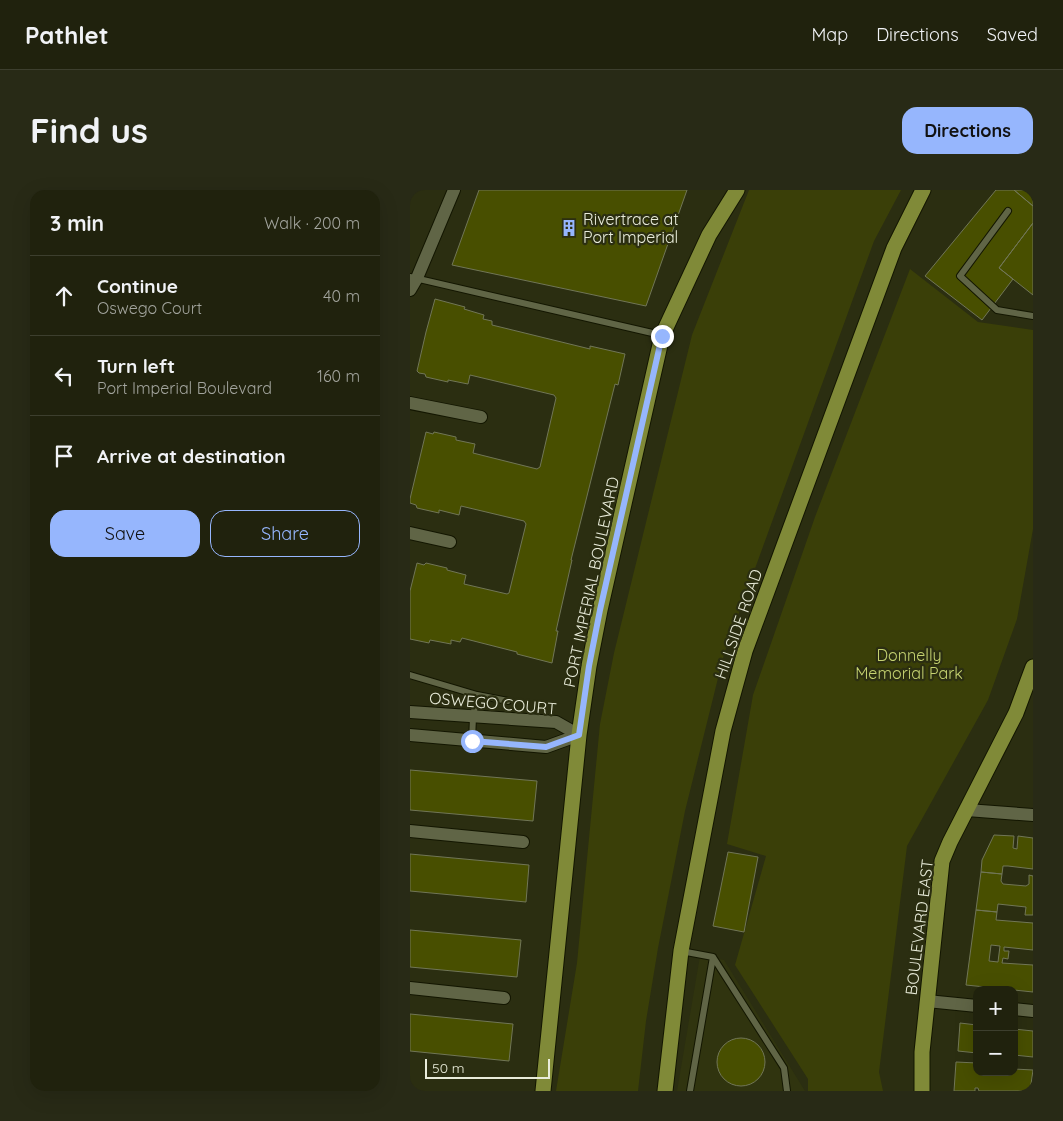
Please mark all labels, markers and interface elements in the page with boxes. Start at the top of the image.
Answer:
text: Pathlet [25,20,109,50]
text: Map [811,23,848,46]
text: Directions [876,23,959,46]
text: Saved [987,23,1038,46]
button: Directions [902,107,1033,154]
text: Find us [30,108,148,152]
place label: Rivertrace at Port Imperial [583,209,679,247]
text: 3 min [50,210,104,236]
text: Walk · 200 m [264,213,360,233]
building icon: Rivertrace at Port Imperial [559,218,579,238]
text: Continue [97,274,178,298]
icon: ahead [50,282,78,310]
text: 40 m [323,286,360,306]
text: Oswego Court [97,298,202,318]
route end [651,325,674,348]
text: Turn left [97,354,175,378]
icon: left [50,362,78,390]
text: 160 m [317,366,360,386]
text: Port Imperial Boulevard [97,378,272,398]
icon: arrive [50,442,78,470]
text: Arrive at destination [97,444,286,468]
street label: PORT IMPERIAL BOULEVARD [559,475,623,689]
button: Save [50,510,200,557]
button: Share [210,510,360,557]
street label: HILLSIDE ROAD [710,566,766,682]
park label: Donnelly Memorial Park [855,645,963,683]
street label: OSWEGO COURT [428,687,558,719]
route start [461,730,484,753]
street label: BOULEVARD EAST [901,858,937,996]
map controls [973,986,1018,1076]
button: + [973,986,1018,1031]
button: − [973,1031,1018,1076]
scale bar [425,1056,550,1079]
text: 50 m [432,1059,465,1077]

